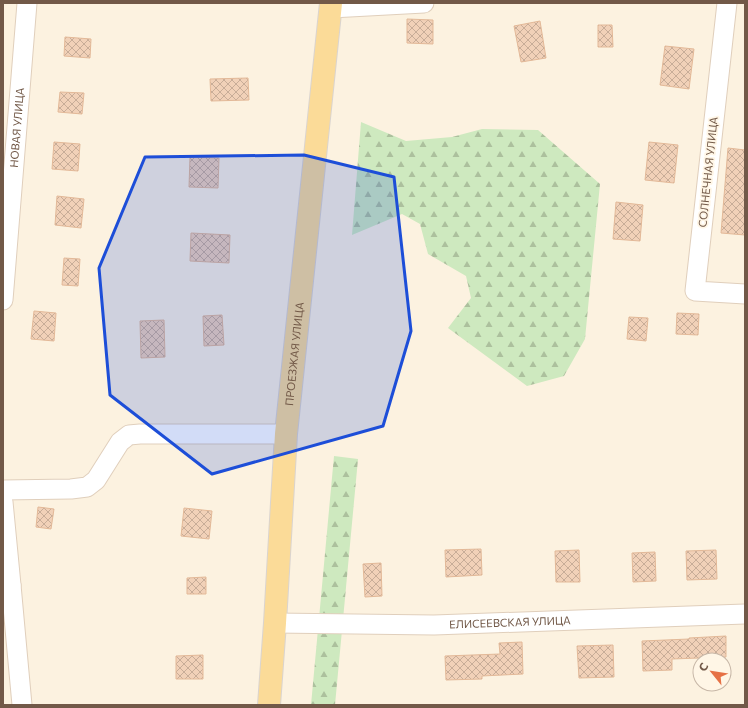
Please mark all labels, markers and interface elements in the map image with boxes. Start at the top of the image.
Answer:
street label: НОВАЯ УЛИЦА [7,87,26,168]
street label: СОЛНЕЧНАЯ УЛИЦА [695,116,720,228]
street label: ПРОЕЗЖАЯ УЛИЦА [282,301,306,406]
street label: ЕЛИСЕЕВСКАЯ УЛИЦА [449,613,571,630]
north arrow [692,652,732,692]
text: С [695,660,711,673]

